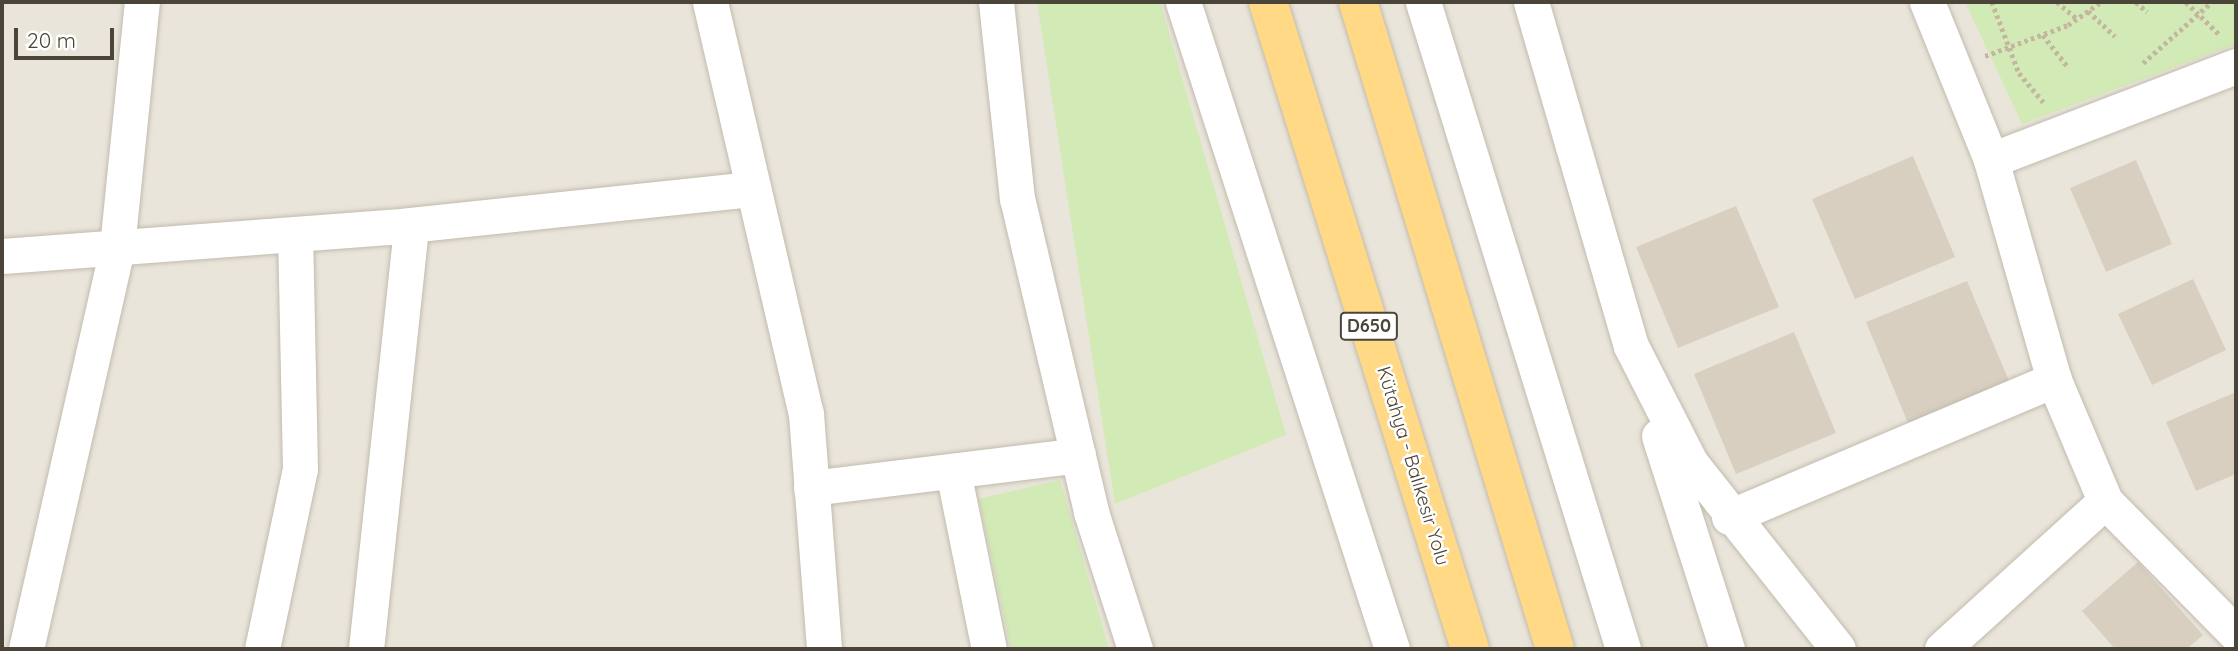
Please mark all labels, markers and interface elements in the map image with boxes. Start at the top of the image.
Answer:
scale bar [18,14,117,58]
text: 20 m [27,27,76,53]
road number: D650 [1339,312,1399,340]
street label: Kütahya - Balıkesir Yolu [1372,364,1454,568]

